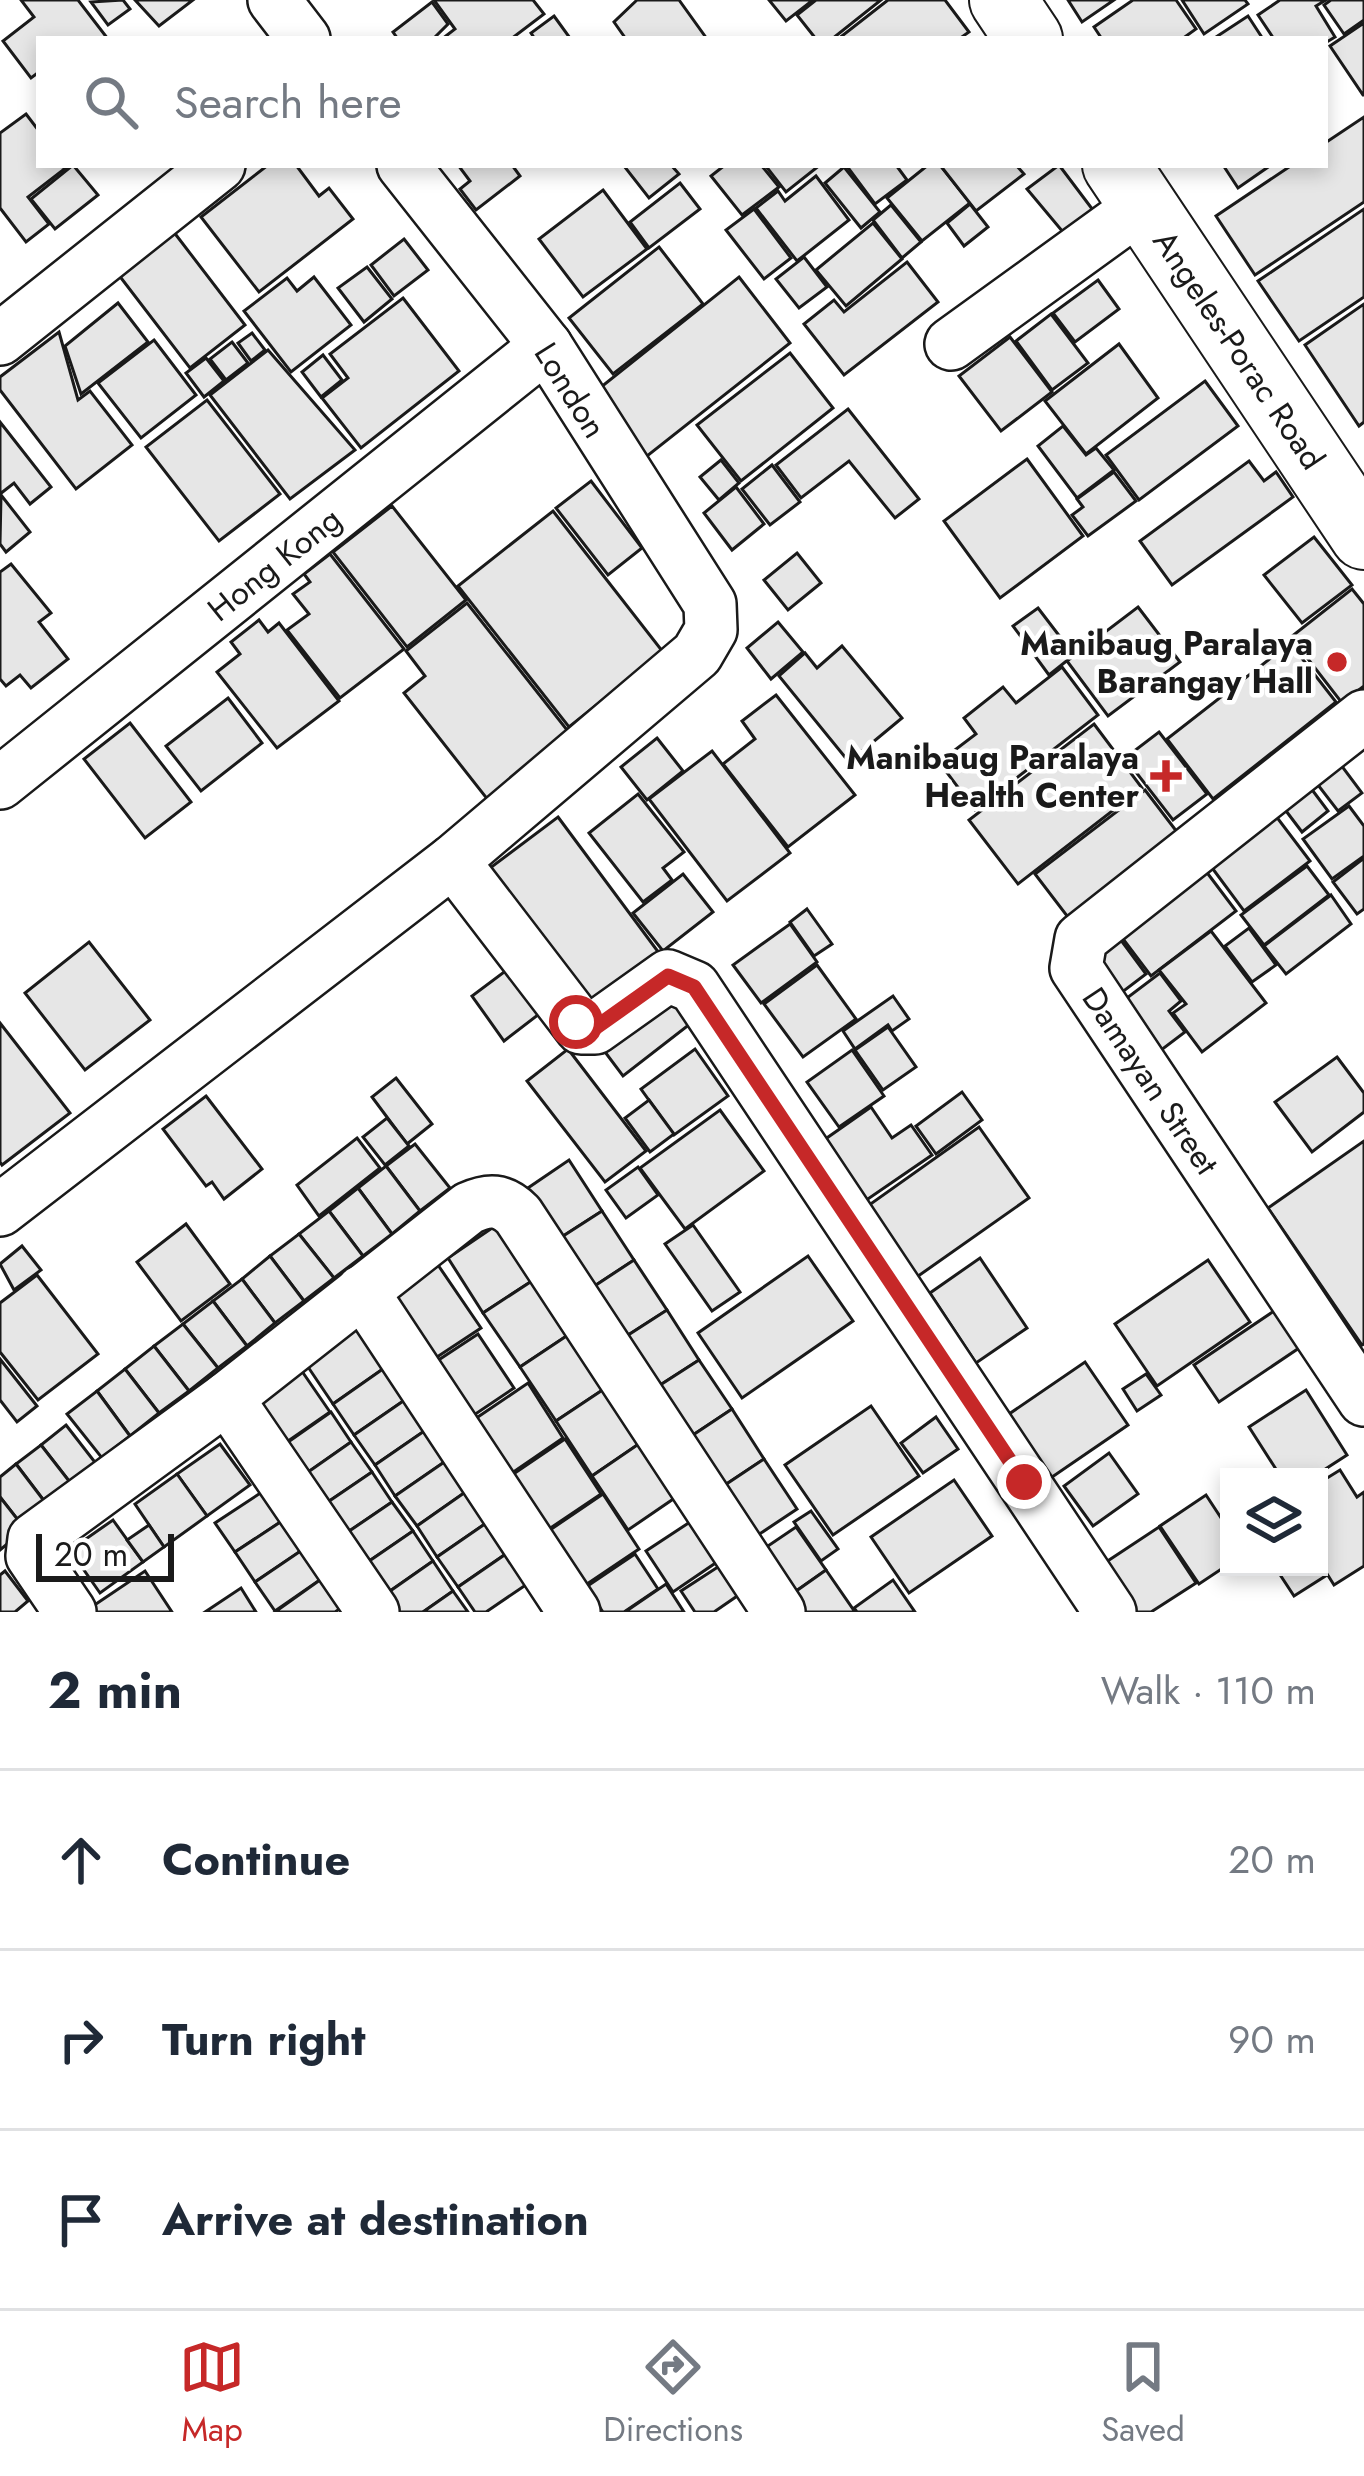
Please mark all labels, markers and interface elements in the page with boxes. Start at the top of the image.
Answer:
search box [36,36,1328,168]
icon: search [78,69,144,135]
text: Search here [174,70,402,135]
street label: Angeles-Porac Road [1142,221,1336,479]
street label: London [523,334,618,447]
street label: Hong Kong [197,496,351,632]
place label: Manibaug Paralaya Barangay Hall [1020,620,1313,705]
marker: Manibaug Paralaya Barangay Hall [1324,649,1350,675]
place label: Manibaug Paralaya Health Center [846,734,1139,819]
marker: Manibaug Paralaya Health Center [1150,760,1182,792]
street label: Damayan Street [1071,978,1230,1184]
route start [549,995,603,1049]
route end [997,1455,1051,1509]
map controls [1220,1468,1328,1576]
button: layers [1220,1468,1328,1576]
scale bar [36,1528,174,1581]
text: 20 m [54,1531,128,1578]
text: 2 min [48,1653,182,1727]
text: Walk · 110 m [1101,1662,1316,1719]
icon: ahead [48,1827,114,1893]
text: Continue [162,1827,350,1892]
text: 20 m [1228,1831,1316,1888]
icon: right [48,2007,114,2073]
text: Turn right [162,2007,366,2072]
text: 90 m [1228,2011,1316,2068]
icon: arrive [48,2187,114,2253]
text: Arrive at destination [162,2187,589,2252]
tab: Map [179,2334,245,2453]
tab: Directions [603,2334,743,2453]
tab: Saved [1101,2334,1185,2453]

